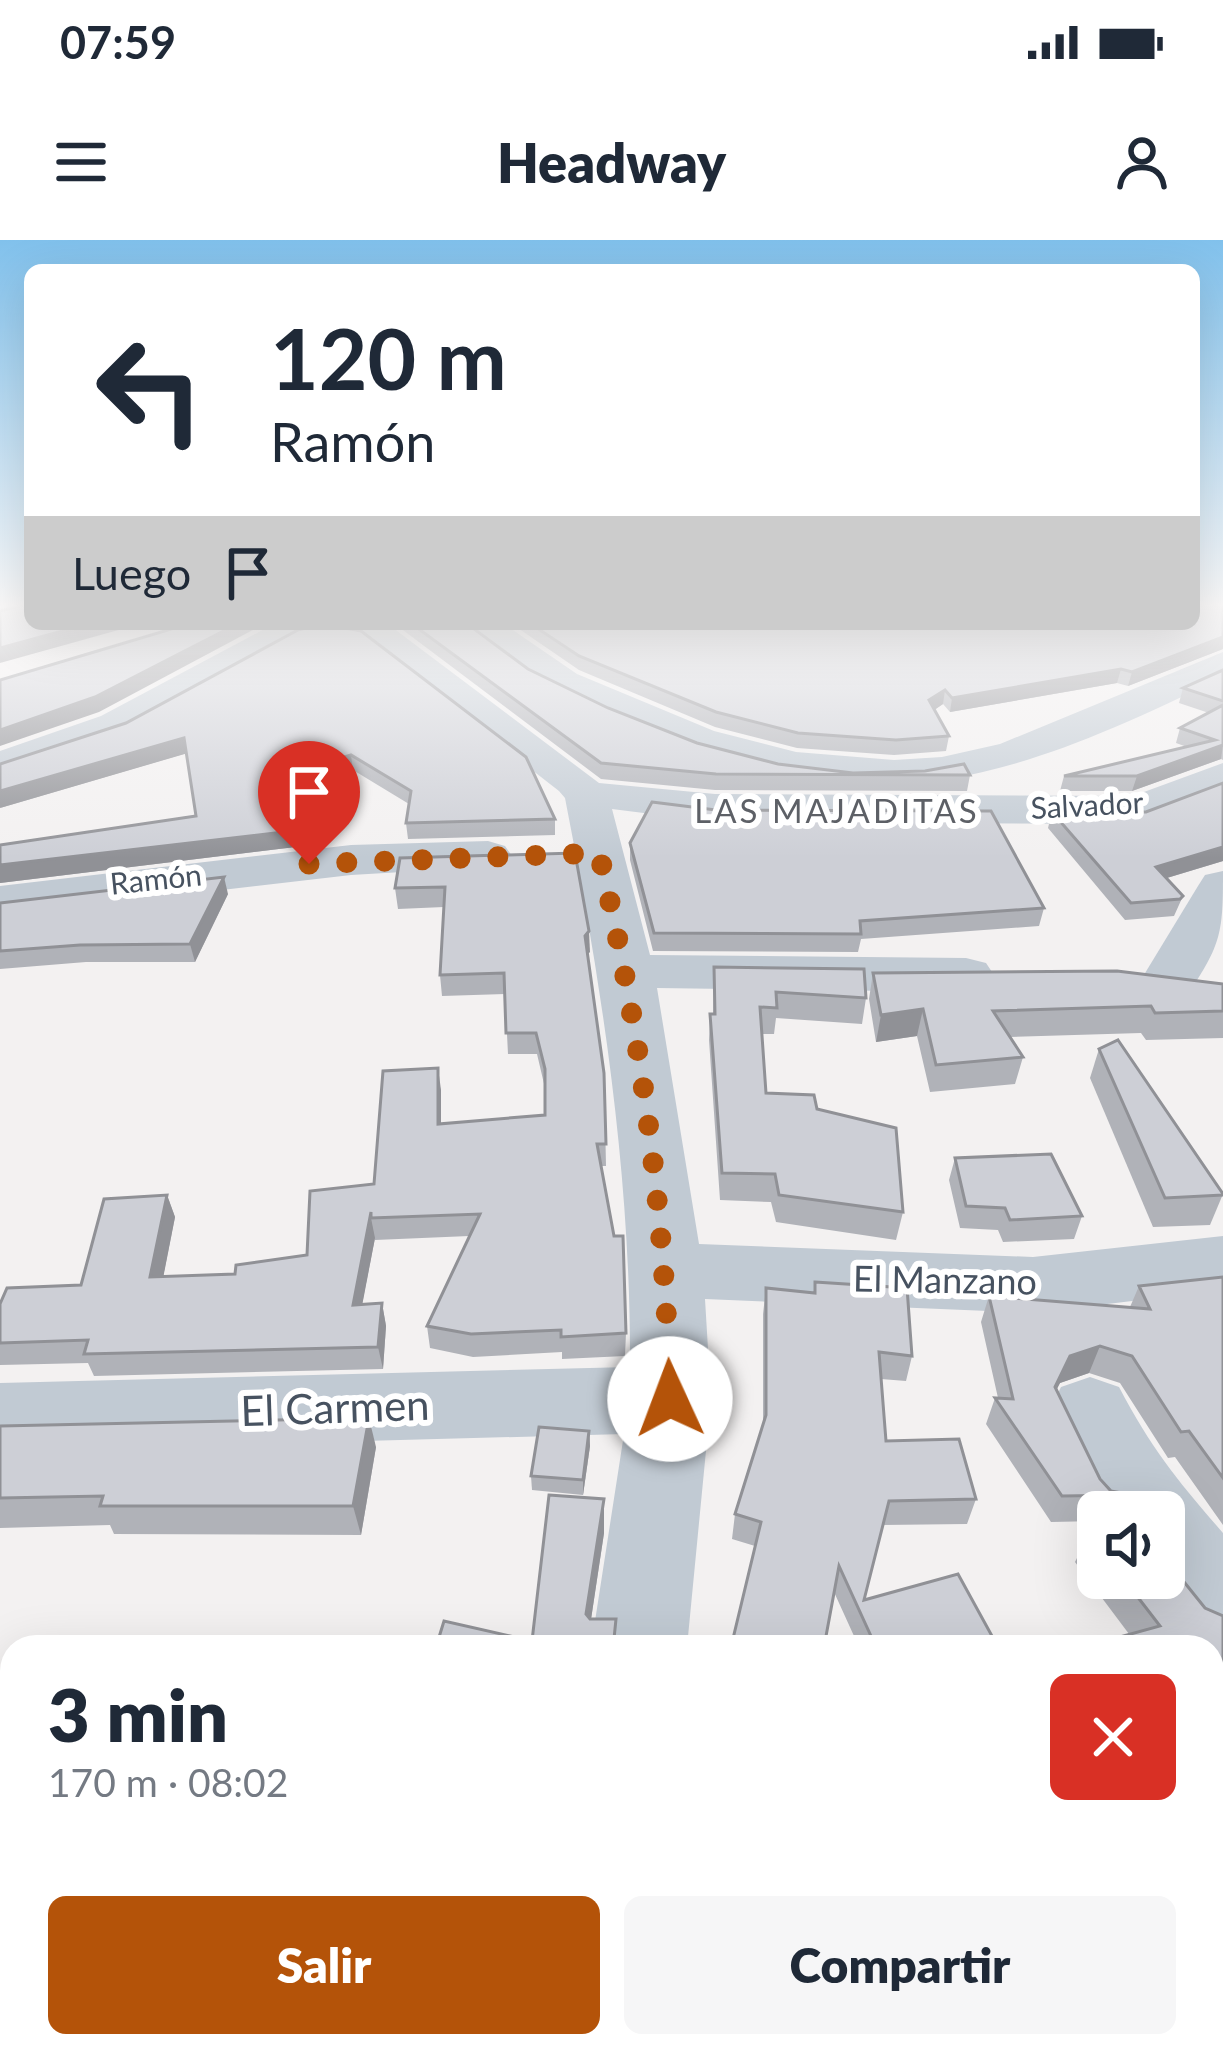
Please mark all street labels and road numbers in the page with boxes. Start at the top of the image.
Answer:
street label: Salvador [1030,783,1144,825]
street label: Ramón [108,855,203,901]
street label: El Manzano [853,1255,1037,1303]
street label: El Carmen [240,1379,430,1435]

